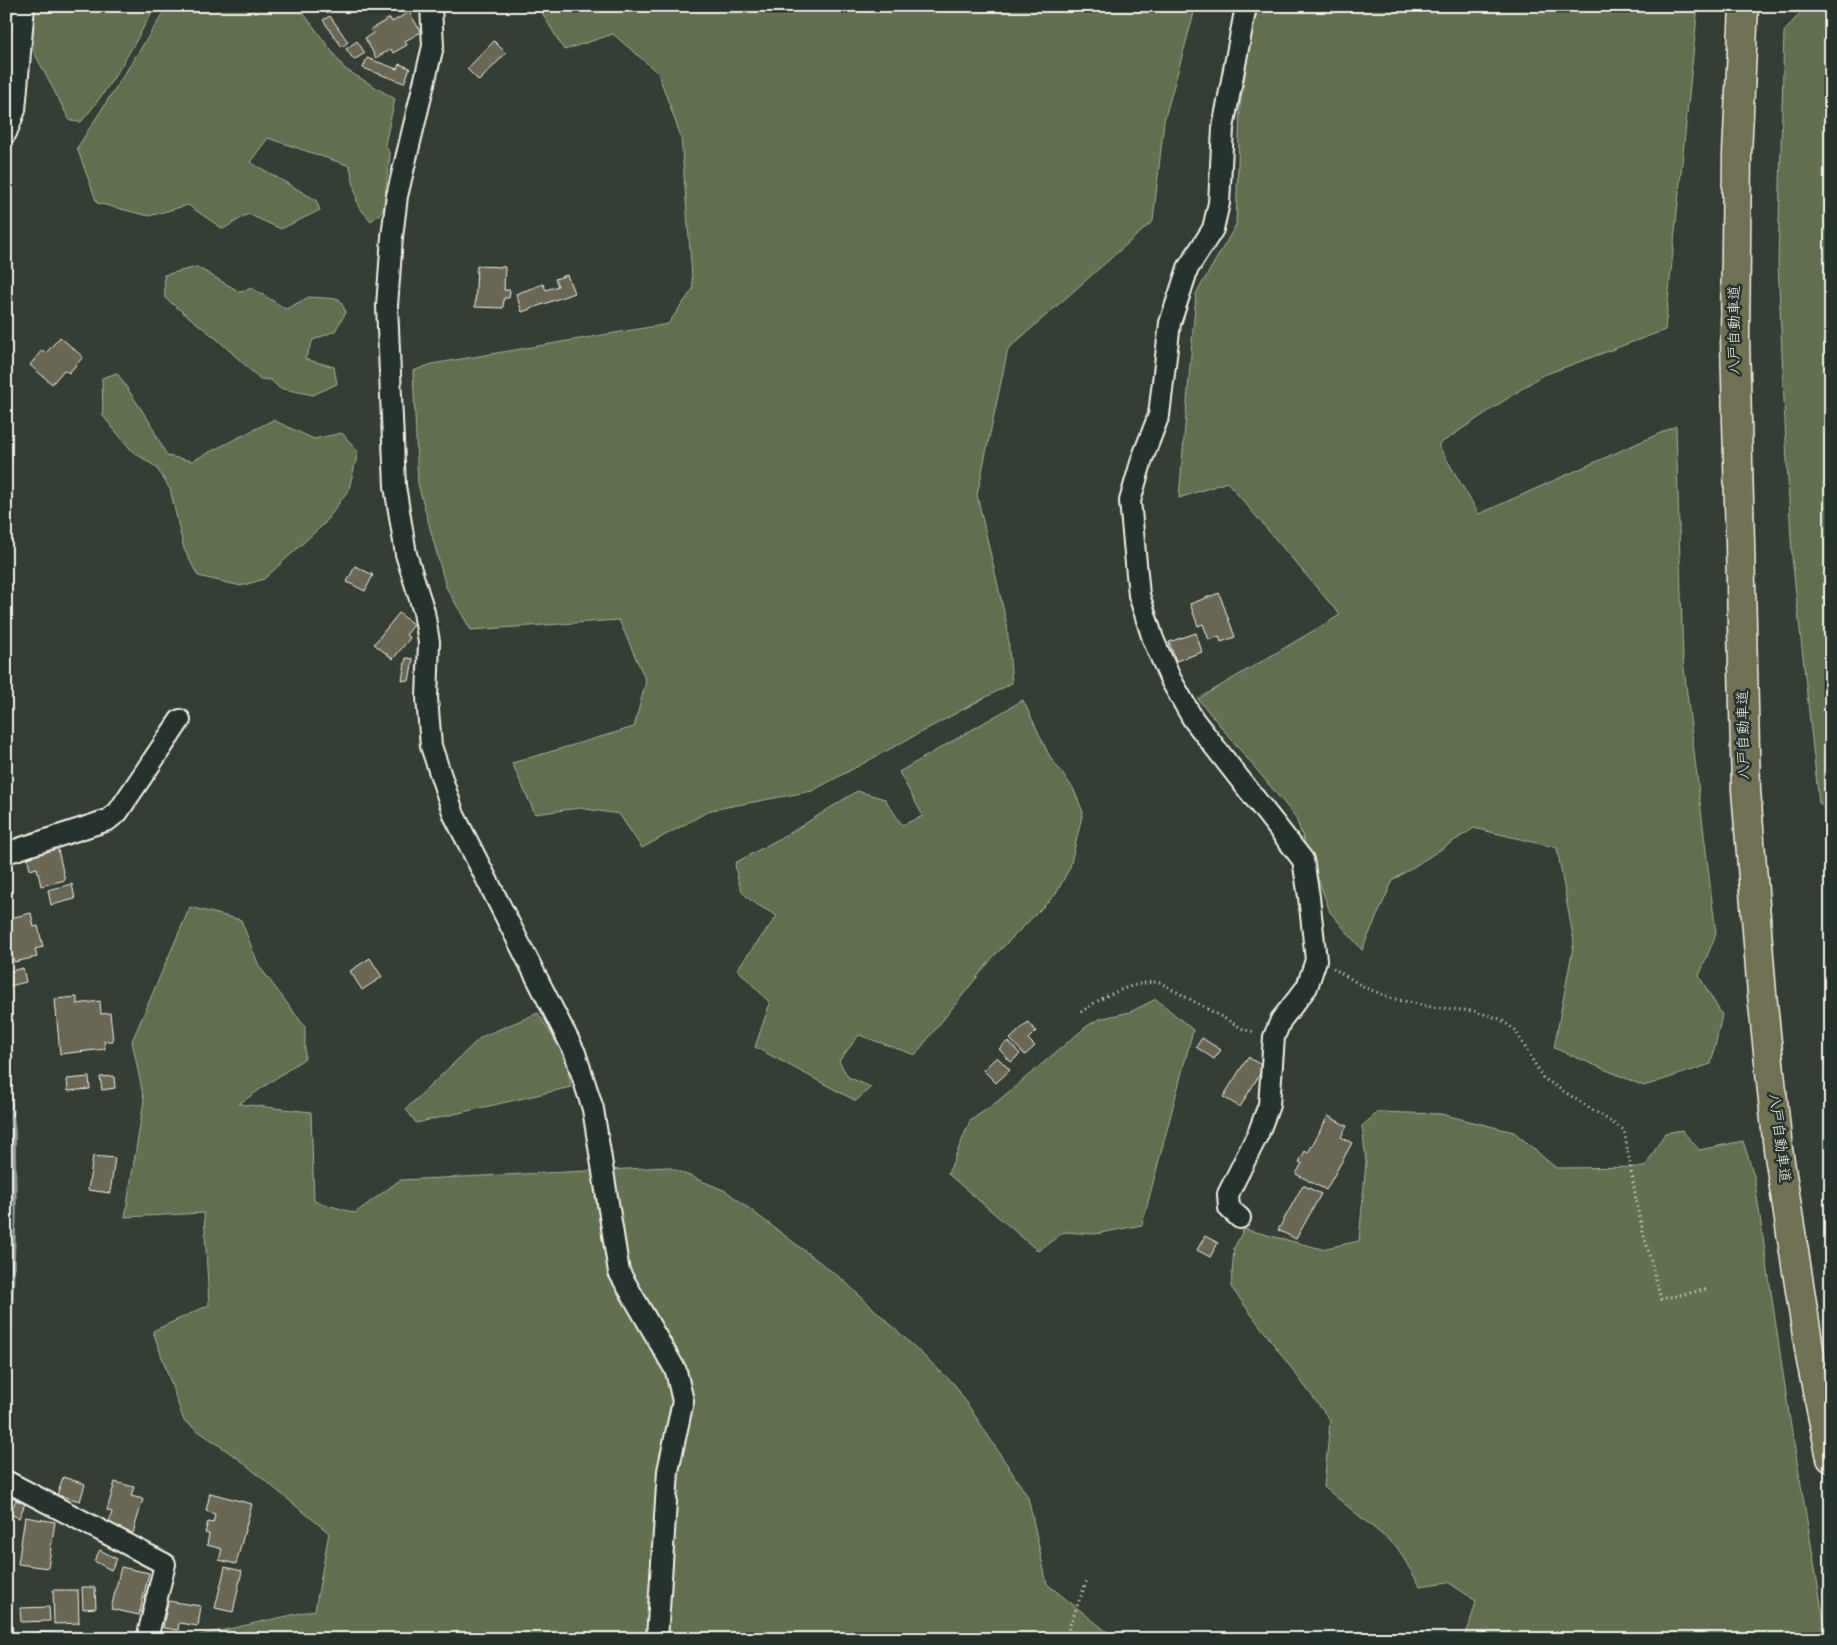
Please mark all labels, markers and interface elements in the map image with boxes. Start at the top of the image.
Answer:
street label: 八戸自動車道 [1726,285,1745,375]
street label: 八戸自動車道 [1734,690,1755,780]
street label: 八戸自動車道 [1764,1092,1793,1184]

